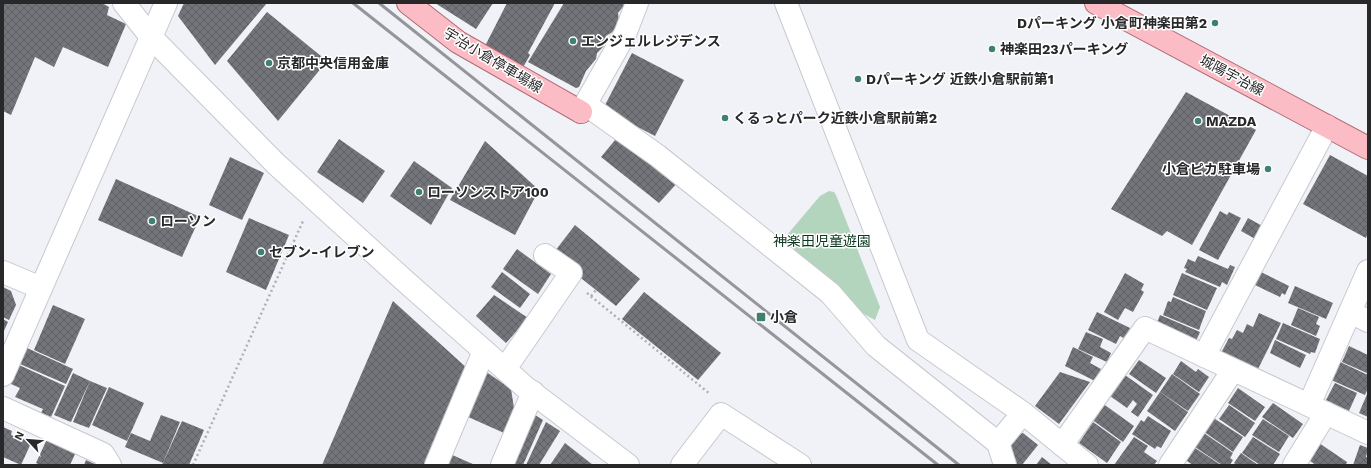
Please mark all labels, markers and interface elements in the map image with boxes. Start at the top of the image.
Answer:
place label: Dパーキング 小倉町神楽田第2 [1017,15,1207,31]
marker: Dパーキング 小倉町神楽田第2 [1210,18,1220,28]
street label: 宇治小倉停車場線 [441,24,545,96]
place label: エンジェルレジデンス [581,33,721,49]
marker: エンジェルレジデンス [568,36,578,46]
place label: 神楽田23パーキング [1000,41,1128,57]
marker: 神楽田23パーキング [987,44,997,54]
street label: 城陽宇治線 [1197,52,1267,98]
place label: 京都中央信用金庫 [277,55,389,71]
marker: 京都中央信用金庫 [264,58,274,68]
place label: Dパーキング 近鉄小倉駅前第1 [866,71,1054,87]
marker: Dパーキング 近鉄小倉駅前第1 [853,74,863,84]
place label: くるっとパーク近鉄小倉駅前第2 [733,110,937,126]
marker: くるっとパーク近鉄小倉駅前第2 [720,113,730,123]
place label: MAZDA [1206,113,1257,129]
marker: MAZDA [1193,116,1203,126]
place label: 小倉ピカ駐車場 [1162,161,1260,177]
marker: 小倉ピカ駐車場 [1263,164,1273,174]
place label: ローソンストア100 [427,184,549,200]
marker: ローソンストア100 [414,187,424,197]
place label: ローソン [160,213,216,229]
marker: ローソン [147,216,157,226]
park label: 神楽田児童遊園 [773,233,871,249]
place label: セブン-イレブン [269,244,374,260]
marker: セブン-イレブン [256,247,266,257]
place label: 小倉 [770,309,798,325]
marker: 小倉 [755,311,767,323]
north arrow [8,420,48,460]
text: N [12,429,27,442]

